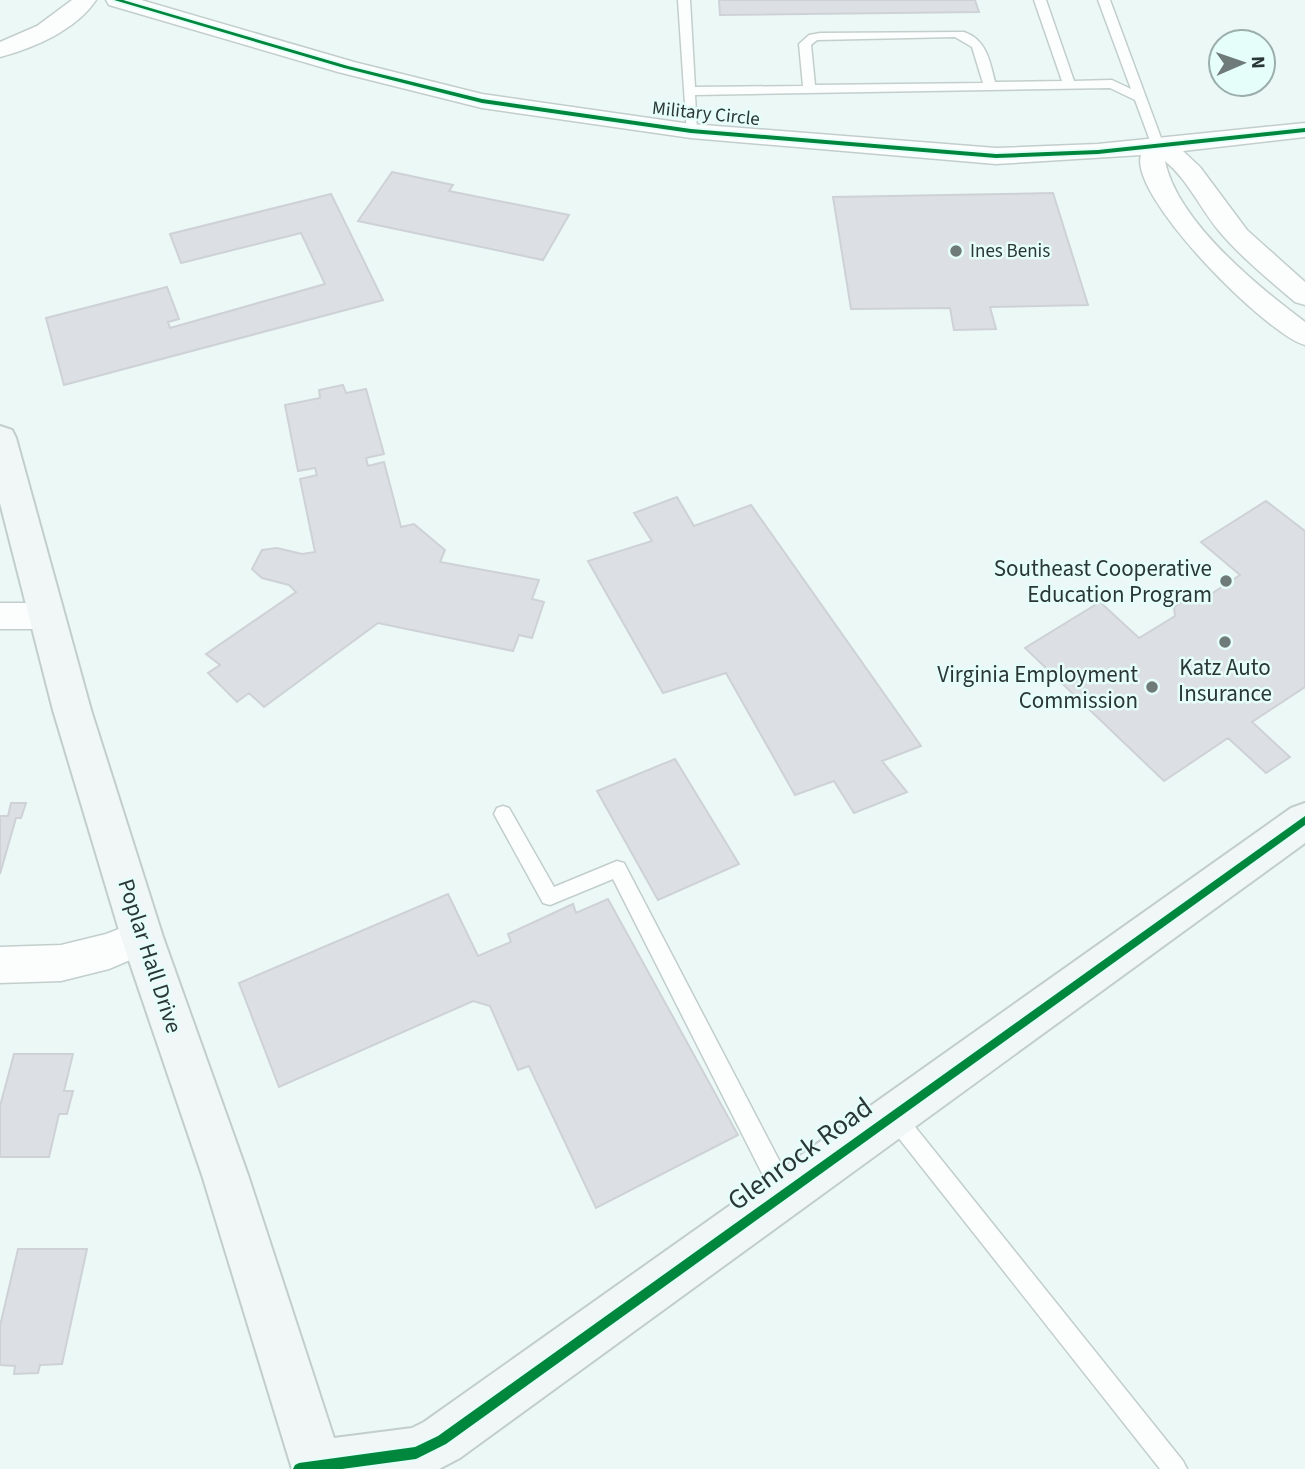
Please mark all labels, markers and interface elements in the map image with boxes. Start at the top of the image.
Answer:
north arrow [1207,28,1277,98]
text: N [1244,56,1271,69]
street label: Military Circle [651,95,761,133]
place label: Ines Benis [970,238,1050,265]
marker: Ines Benis [948,243,964,259]
place label: Southeast Cooperative Education Program [994,552,1212,611]
marker: Southeast Cooperative Education Program [1218,573,1234,589]
marker: Katz Auto Insurance [1217,634,1233,650]
place label: Katz Auto Insurance [1178,651,1272,710]
place label: Virginia Employment Commission [937,658,1138,717]
marker: Virginia Employment Commission [1144,679,1160,695]
street label: Poplar Hall Drive [110,875,190,1037]
street label: Glenrock Road [719,1088,881,1220]

